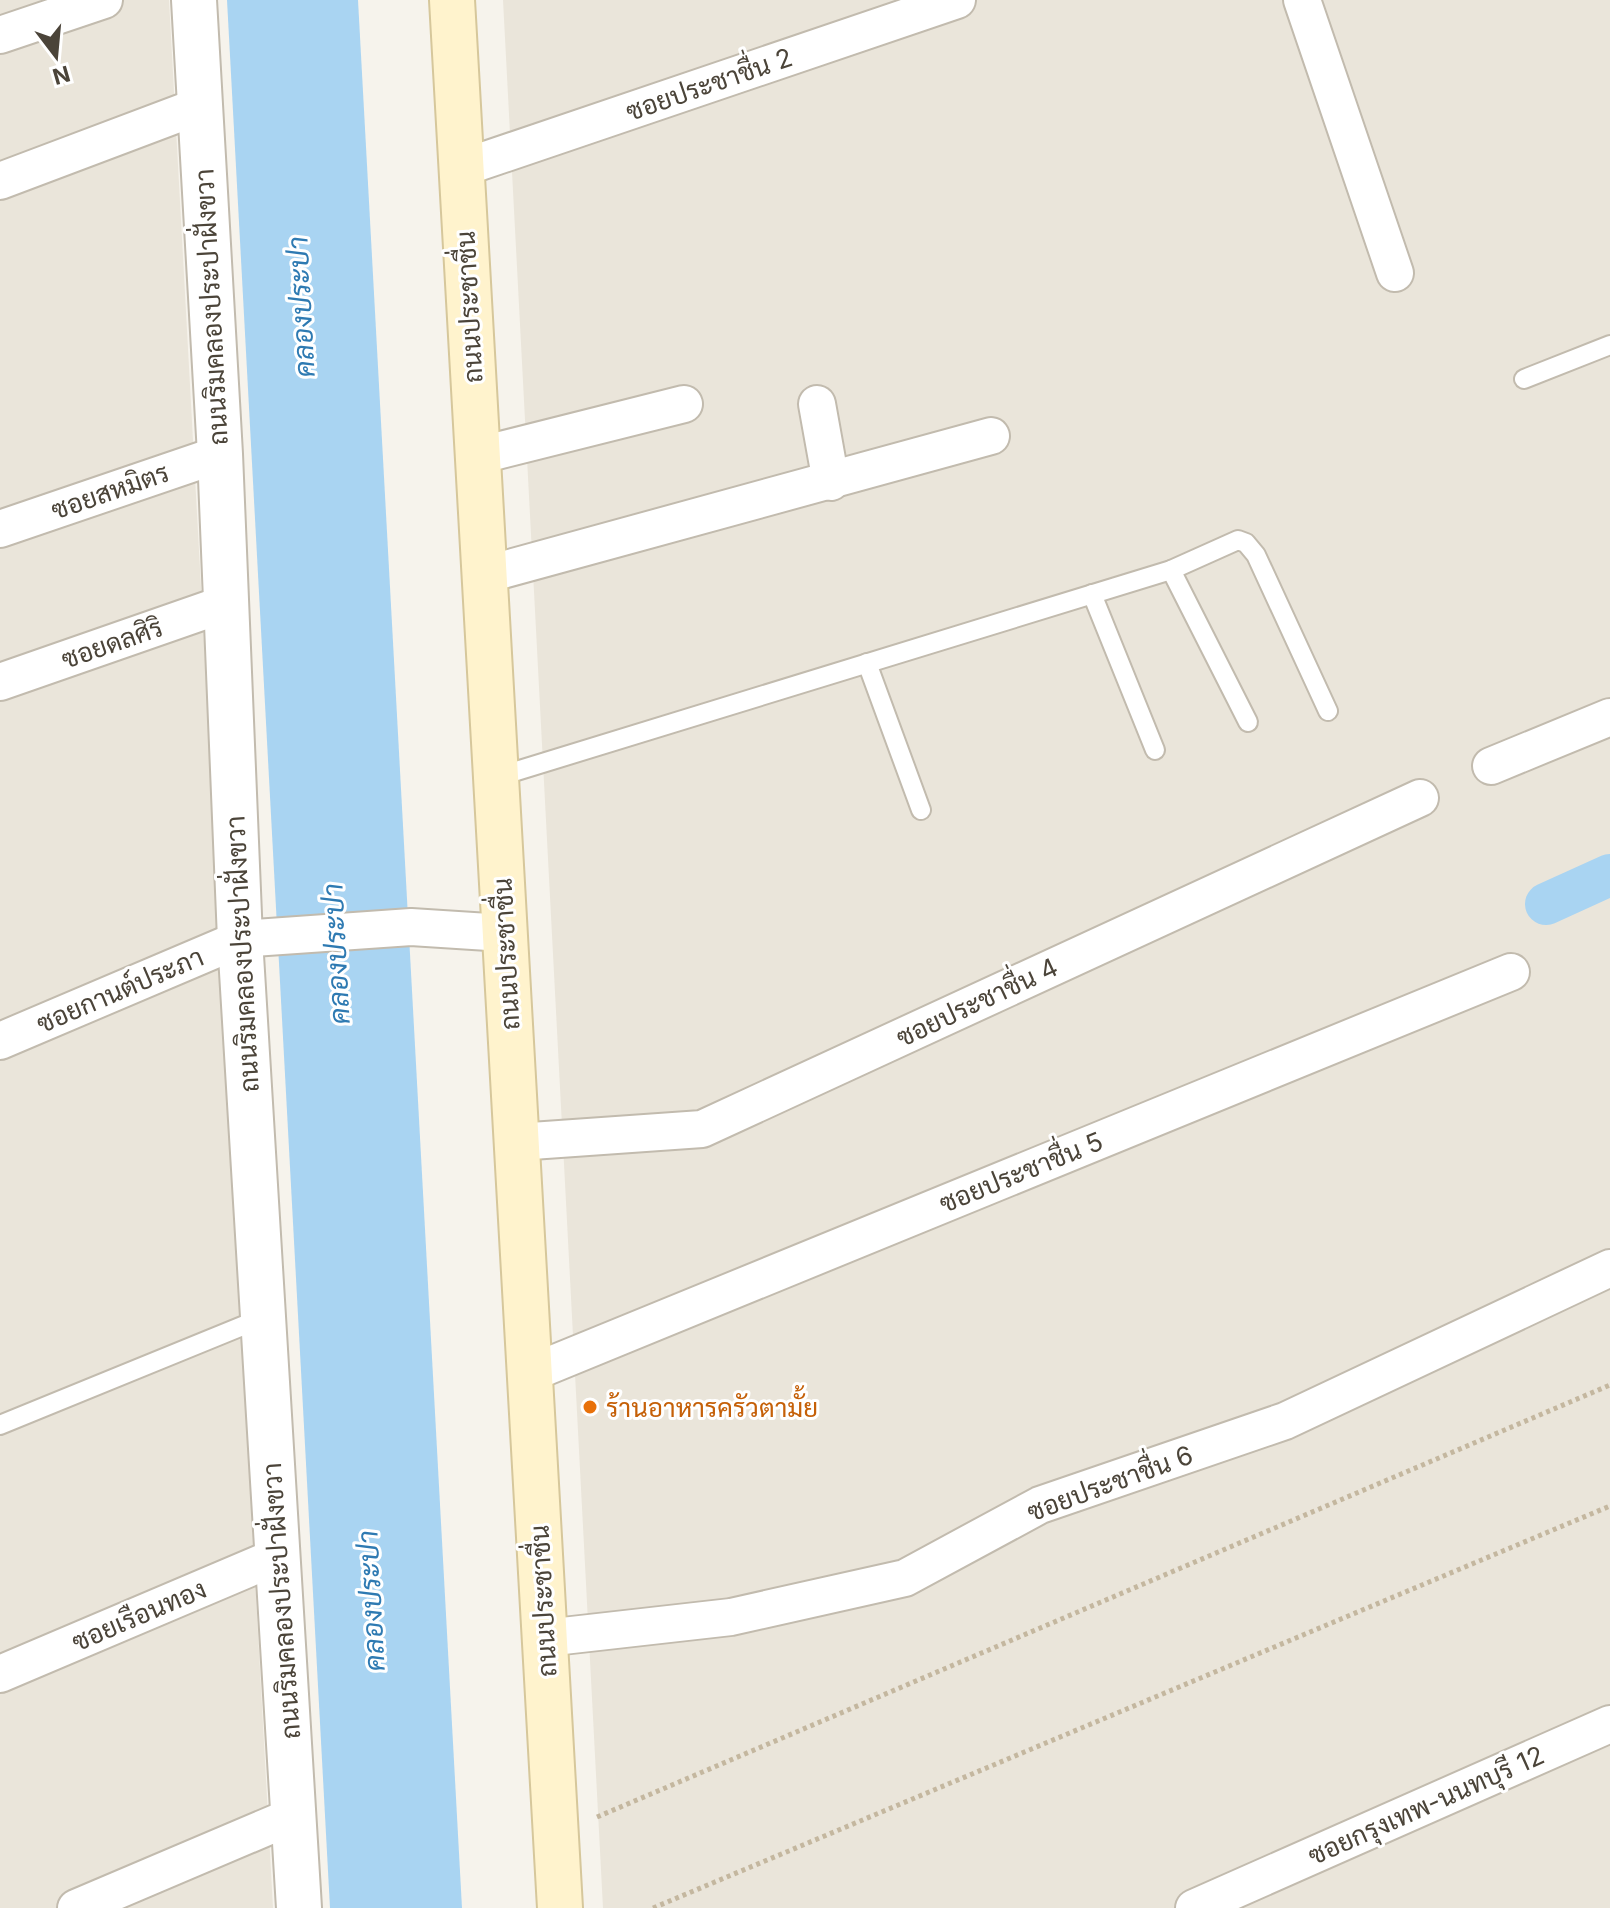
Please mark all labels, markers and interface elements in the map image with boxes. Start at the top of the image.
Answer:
north arrow [16,16,96,96]
street label: ซอยประชาชื่น 2 [620,35,796,127]
text: N [50,60,73,90]
street label: ถนนริมคลองประปาฝั่งขวา [183,168,234,446]
street label: ถนนประชาชื่น [444,230,488,384]
water label: คลองประปา [280,236,322,378]
street label: ซอยสหมิตร [47,456,173,526]
street label: ซอยดลศิริ [57,611,167,675]
street label: ถนนริมคลองประปาฝั่งขวา [214,815,265,1093]
street label: ถนนประชาชื่น [481,877,525,1031]
water label: คลองประปา [315,883,357,1025]
street label: ซอยกานต์ประภา [32,940,208,1039]
street label: ซอยประชาชื่น 4 [889,946,1063,1053]
street label: ซอยประชาชื่น 5 [933,1120,1107,1219]
place label: ร้านอาหารครัวตามั้ย [606,1385,818,1423]
marker: ร้านอาหารครัวตามั้ย [581,1398,599,1416]
street label: ซอยประชาชื่น 6 [1021,1433,1197,1527]
street label: ถนนริมคลองประปาฝั่งขวา [251,1462,306,1741]
street label: ถนนประชาชื่น [518,1524,562,1678]
water label: คลองประปา [350,1530,392,1672]
street label: ซอยเรือนทอง [67,1573,211,1657]
street label: ซอยกรุงเทพ-นนทบุรี 12 [1303,1739,1550,1874]

